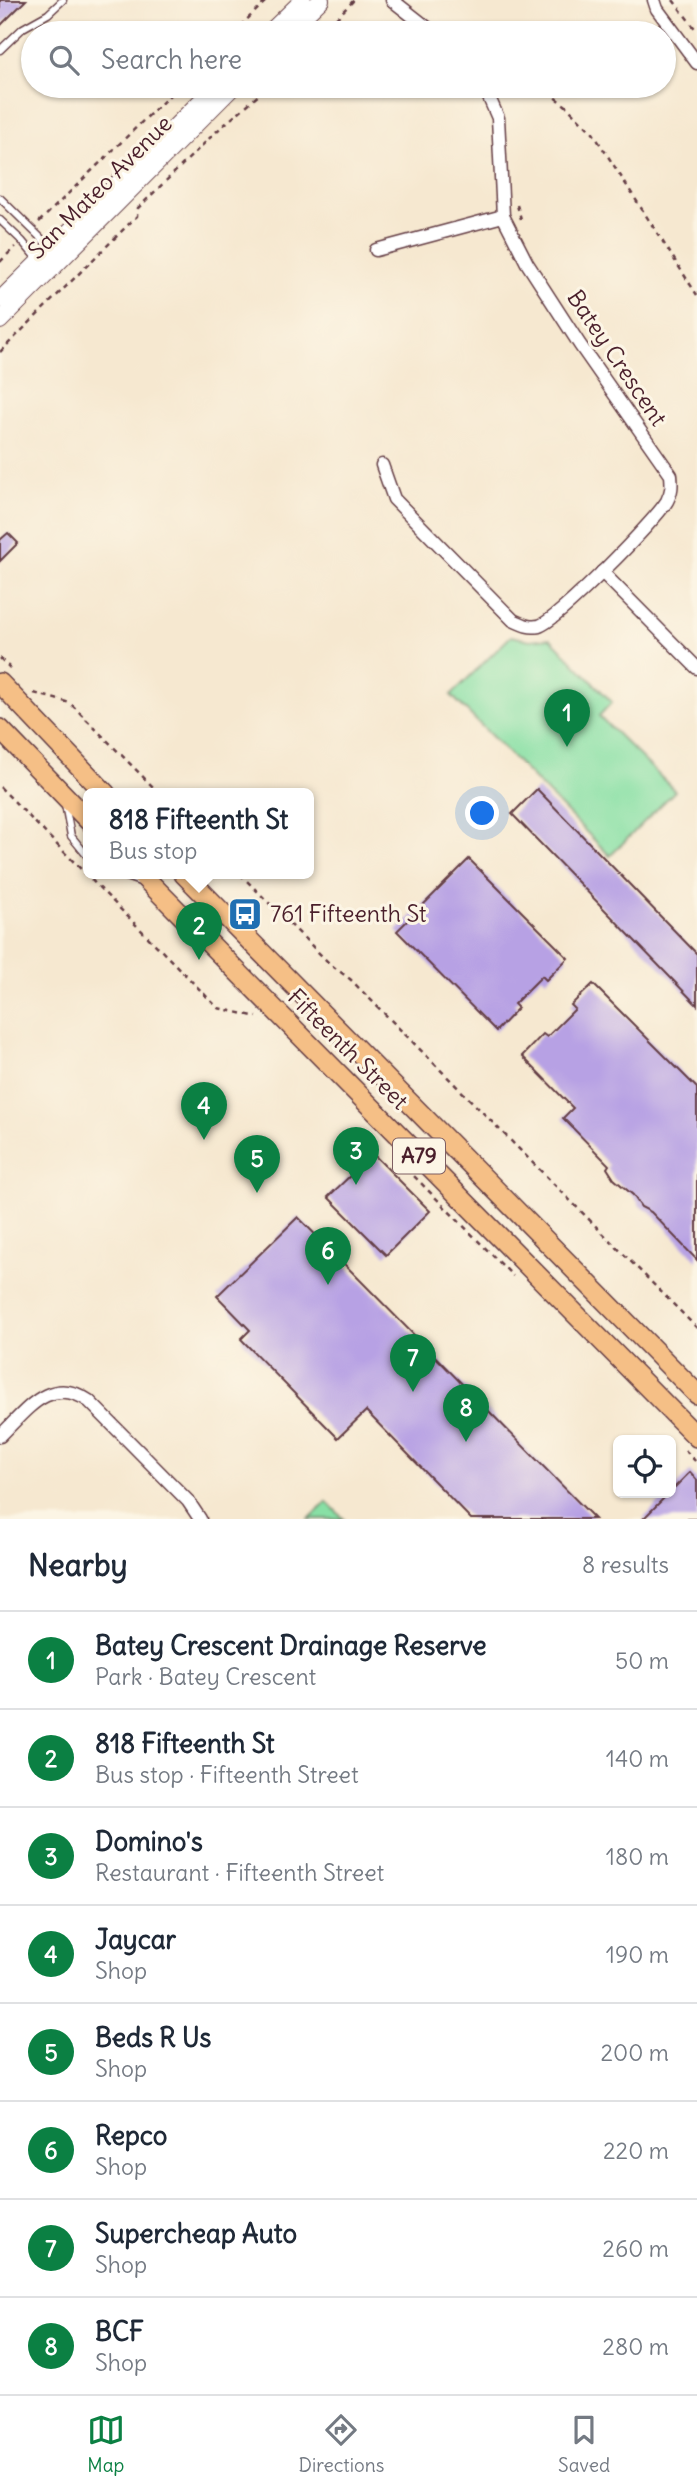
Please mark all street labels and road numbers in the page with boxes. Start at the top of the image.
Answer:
street label: San Mateo Avenue [22,109,178,265]
street label: Batey Crescent [561,284,674,431]
street label: Fifteenth Street [282,982,415,1115]
road number: A79 [393,1138,445,1174]

